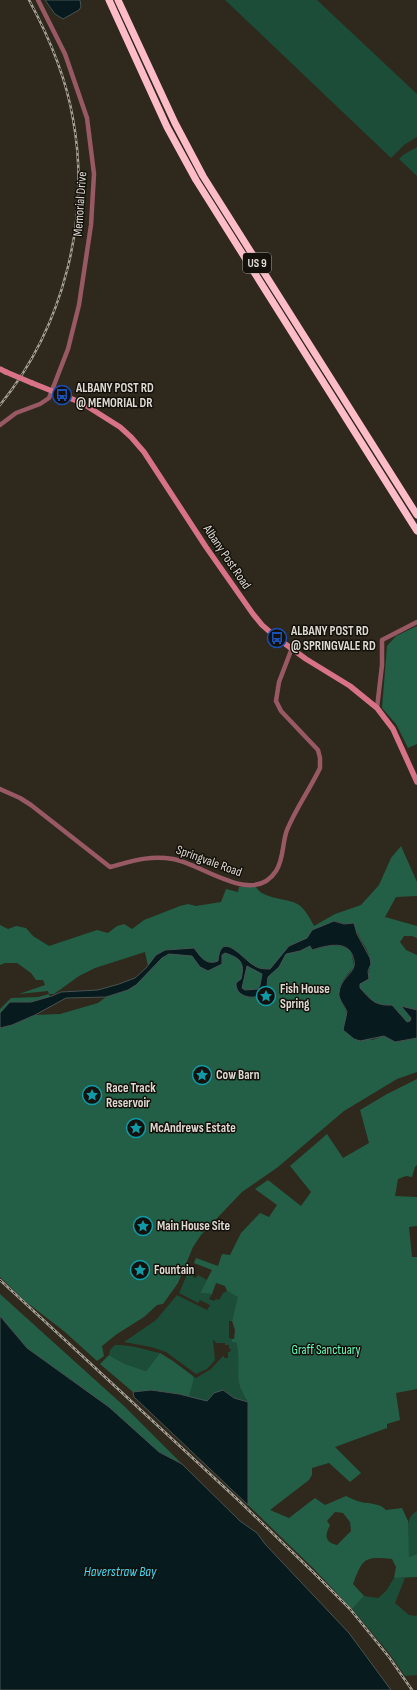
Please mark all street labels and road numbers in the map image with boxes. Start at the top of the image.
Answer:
street label: Memorial Drive [70,171,90,237]
road number: US 9 [243,253,271,273]
street label: Albany Post Road [199,521,254,592]
street label: Springvale Road [174,842,244,880]

